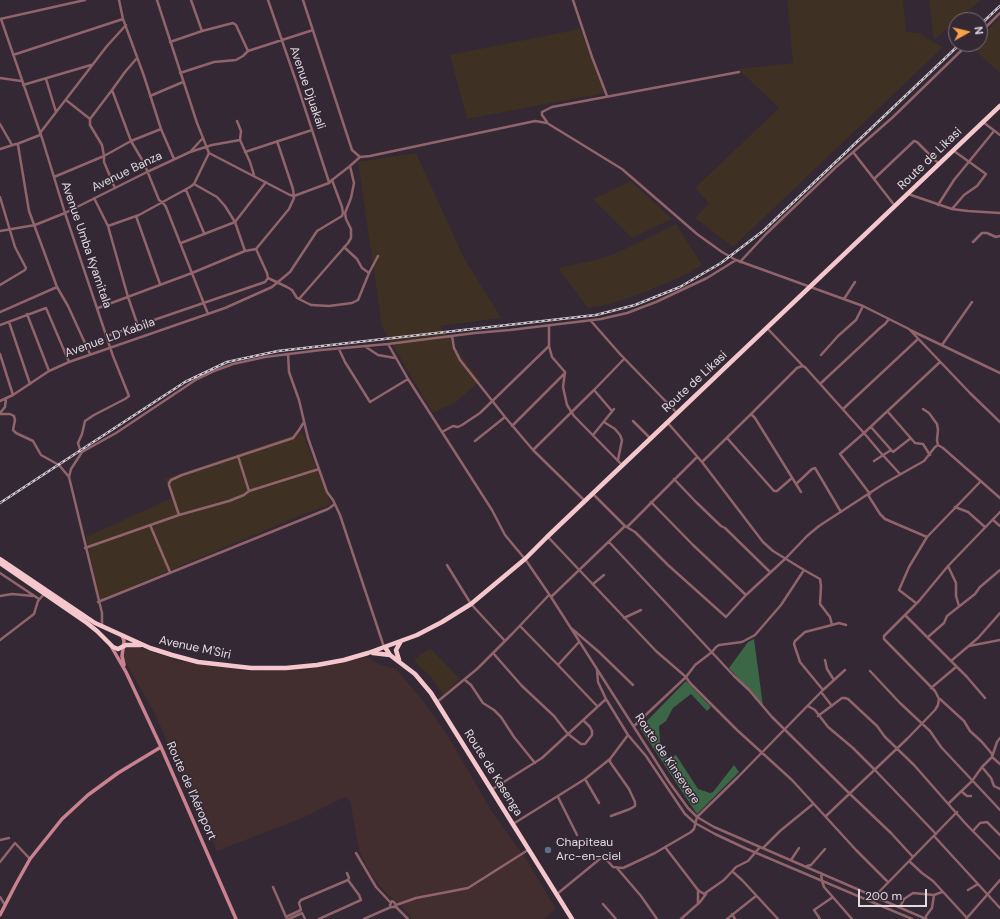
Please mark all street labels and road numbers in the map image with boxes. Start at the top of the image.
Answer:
street label: Avenue Djuakali [286,45,328,131]
street label: Route de Likasi [895,125,965,193]
street label: Avenue Banza [89,149,165,195]
street label: Avenue Umba Kyamitala [58,180,114,310]
street label: Avenue LD Kabila [63,315,157,361]
street label: Route de Likasi [660,348,730,416]
street label: Avenue M'Siri [158,633,232,663]
street label: Route de Kinsevere [631,711,703,807]
street label: Route de Kasenga [461,727,525,819]
street label: Route de l'Aéroport [163,740,219,842]

